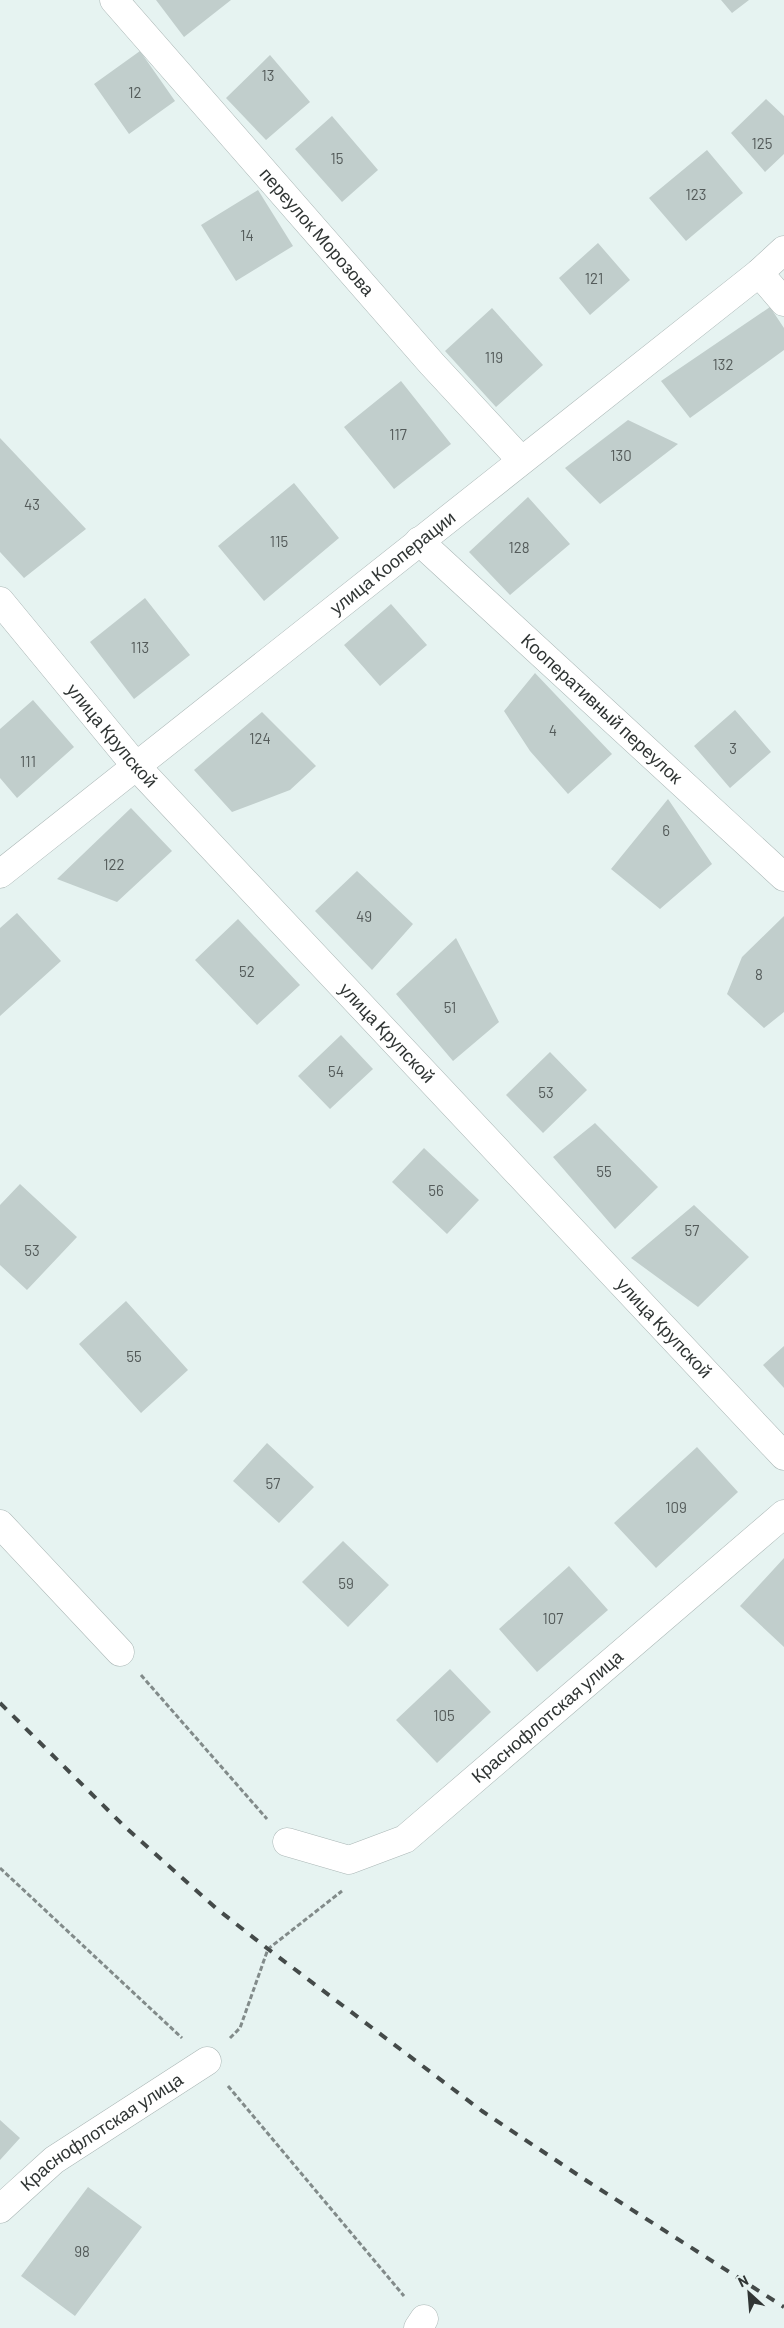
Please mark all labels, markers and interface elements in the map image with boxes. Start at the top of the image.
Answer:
house number: 13 [262,66,274,84]
house number: 12 [128,83,142,101]
house number: 125 [751,134,773,152]
house number: 15 [331,149,343,167]
street label: переулок Морозова [256,163,380,301]
house number: 123 [686,185,706,203]
house number: 14 [240,226,254,244]
house number: 121 [585,269,603,287]
house number: 119 [485,348,503,366]
house number: 132 [712,355,734,373]
house number: 117 [389,425,407,443]
house number: 130 [610,446,632,464]
house number: 43 [24,495,40,513]
street label: улица Кооперации [325,506,459,619]
house number: 115 [270,532,288,550]
house number: 128 [508,538,530,556]
street label: Кооперативный переулок [517,629,687,788]
house number: 113 [131,638,149,656]
street label: улица Крупской [62,679,162,792]
house number: 4 [549,721,557,739]
house number: 124 [249,729,271,747]
house number: 3 [729,739,737,757]
house number: 111 [20,752,36,770]
house number: 6 [662,821,670,839]
house number: 122 [103,855,125,873]
house number: 49 [356,907,372,925]
house number: 52 [239,962,255,980]
house number: 8 [755,965,763,983]
street label: улица Крупской [335,978,440,1087]
house number: 51 [444,998,456,1016]
house number: 54 [328,1062,344,1080]
house number: 53 [538,1083,554,1101]
house number: 55 [596,1162,612,1180]
house number: 56 [428,1181,444,1199]
house number: 57 [685,1221,699,1239]
house number: 53 [24,1241,40,1259]
street label: улица Крупской [612,1273,717,1382]
house number: 55 [126,1347,142,1365]
house number: 57 [266,1474,280,1492]
house number: 109 [665,1498,687,1516]
house number: 59 [338,1574,354,1592]
house number: 107 [543,1609,563,1627]
street label: Краснофлотская улица [467,1644,628,1787]
house number: 105 [433,1706,455,1724]
street label: Краснофлотская улица [15,2067,187,2195]
house number: 98 [74,2242,90,2260]
north arrow [724,2268,774,2318]
text: N [735,2271,751,2291]

